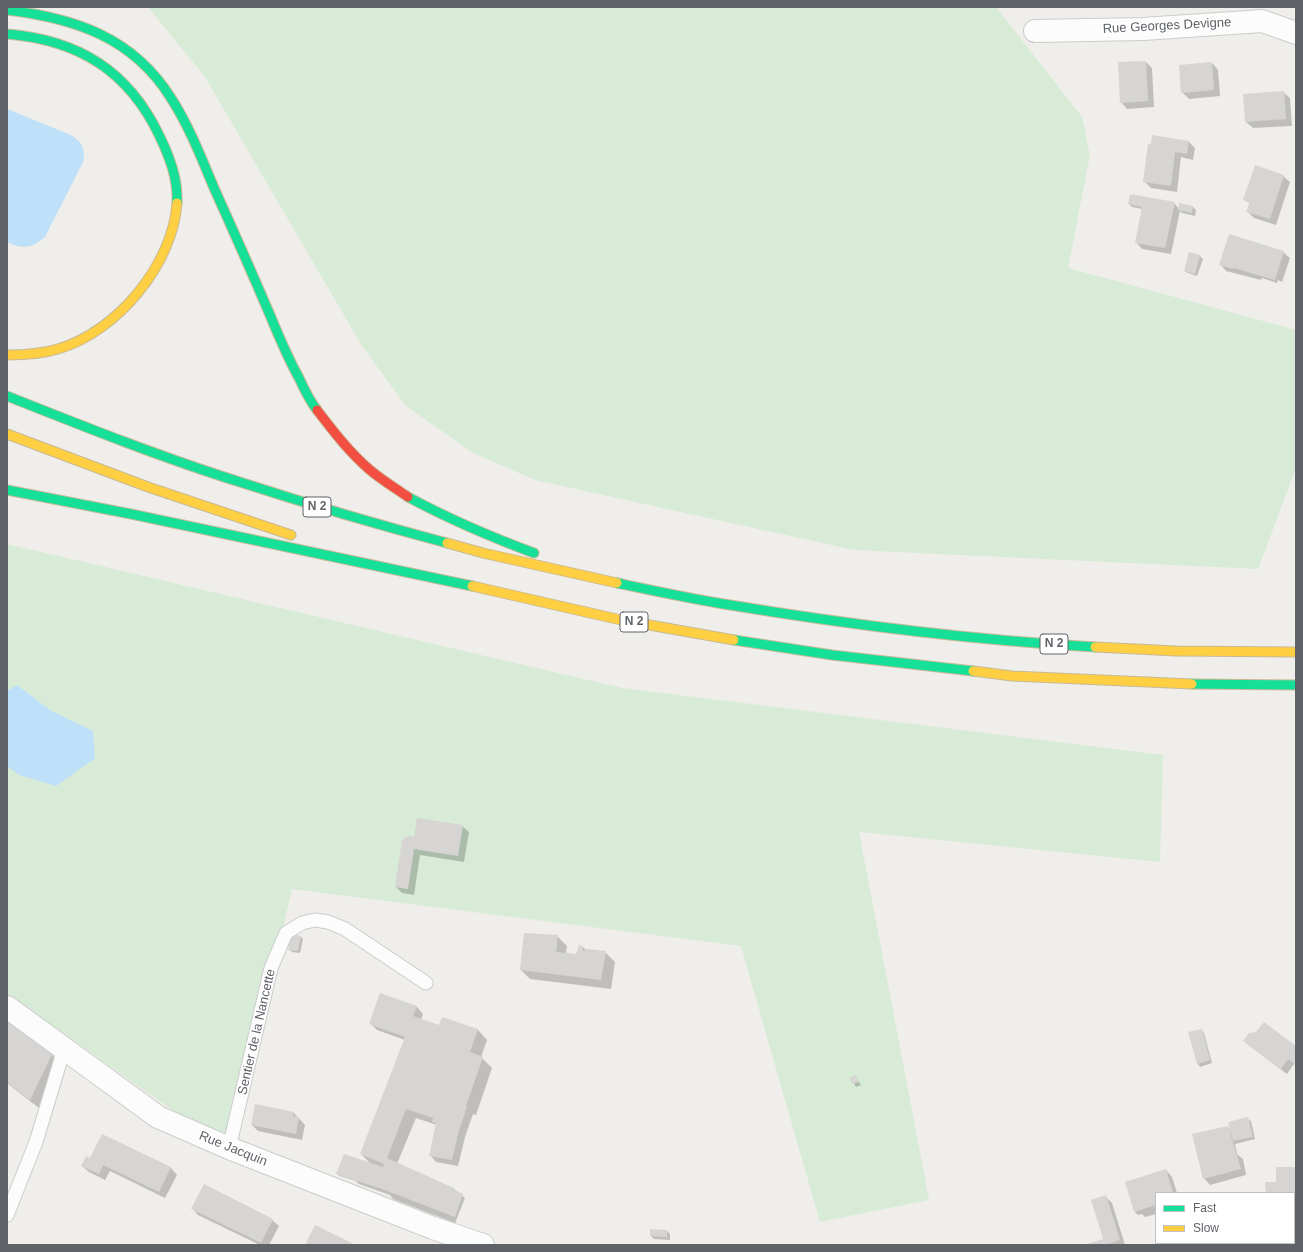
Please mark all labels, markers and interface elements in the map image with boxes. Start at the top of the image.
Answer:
street label: Rue Georges Devigne [1102,15,1232,37]
road number: N 2 [303,497,331,517]
road number: N 2 [620,612,648,632]
road number: N 2 [1040,634,1068,654]
street label: Sentier de la Nancette [235,968,279,1096]
street label: Rue Jacquin [197,1128,269,1170]
legend [1155,1192,1295,1244]
text: Fast [1193,1201,1216,1215]
text: Slow [1193,1221,1219,1235]

